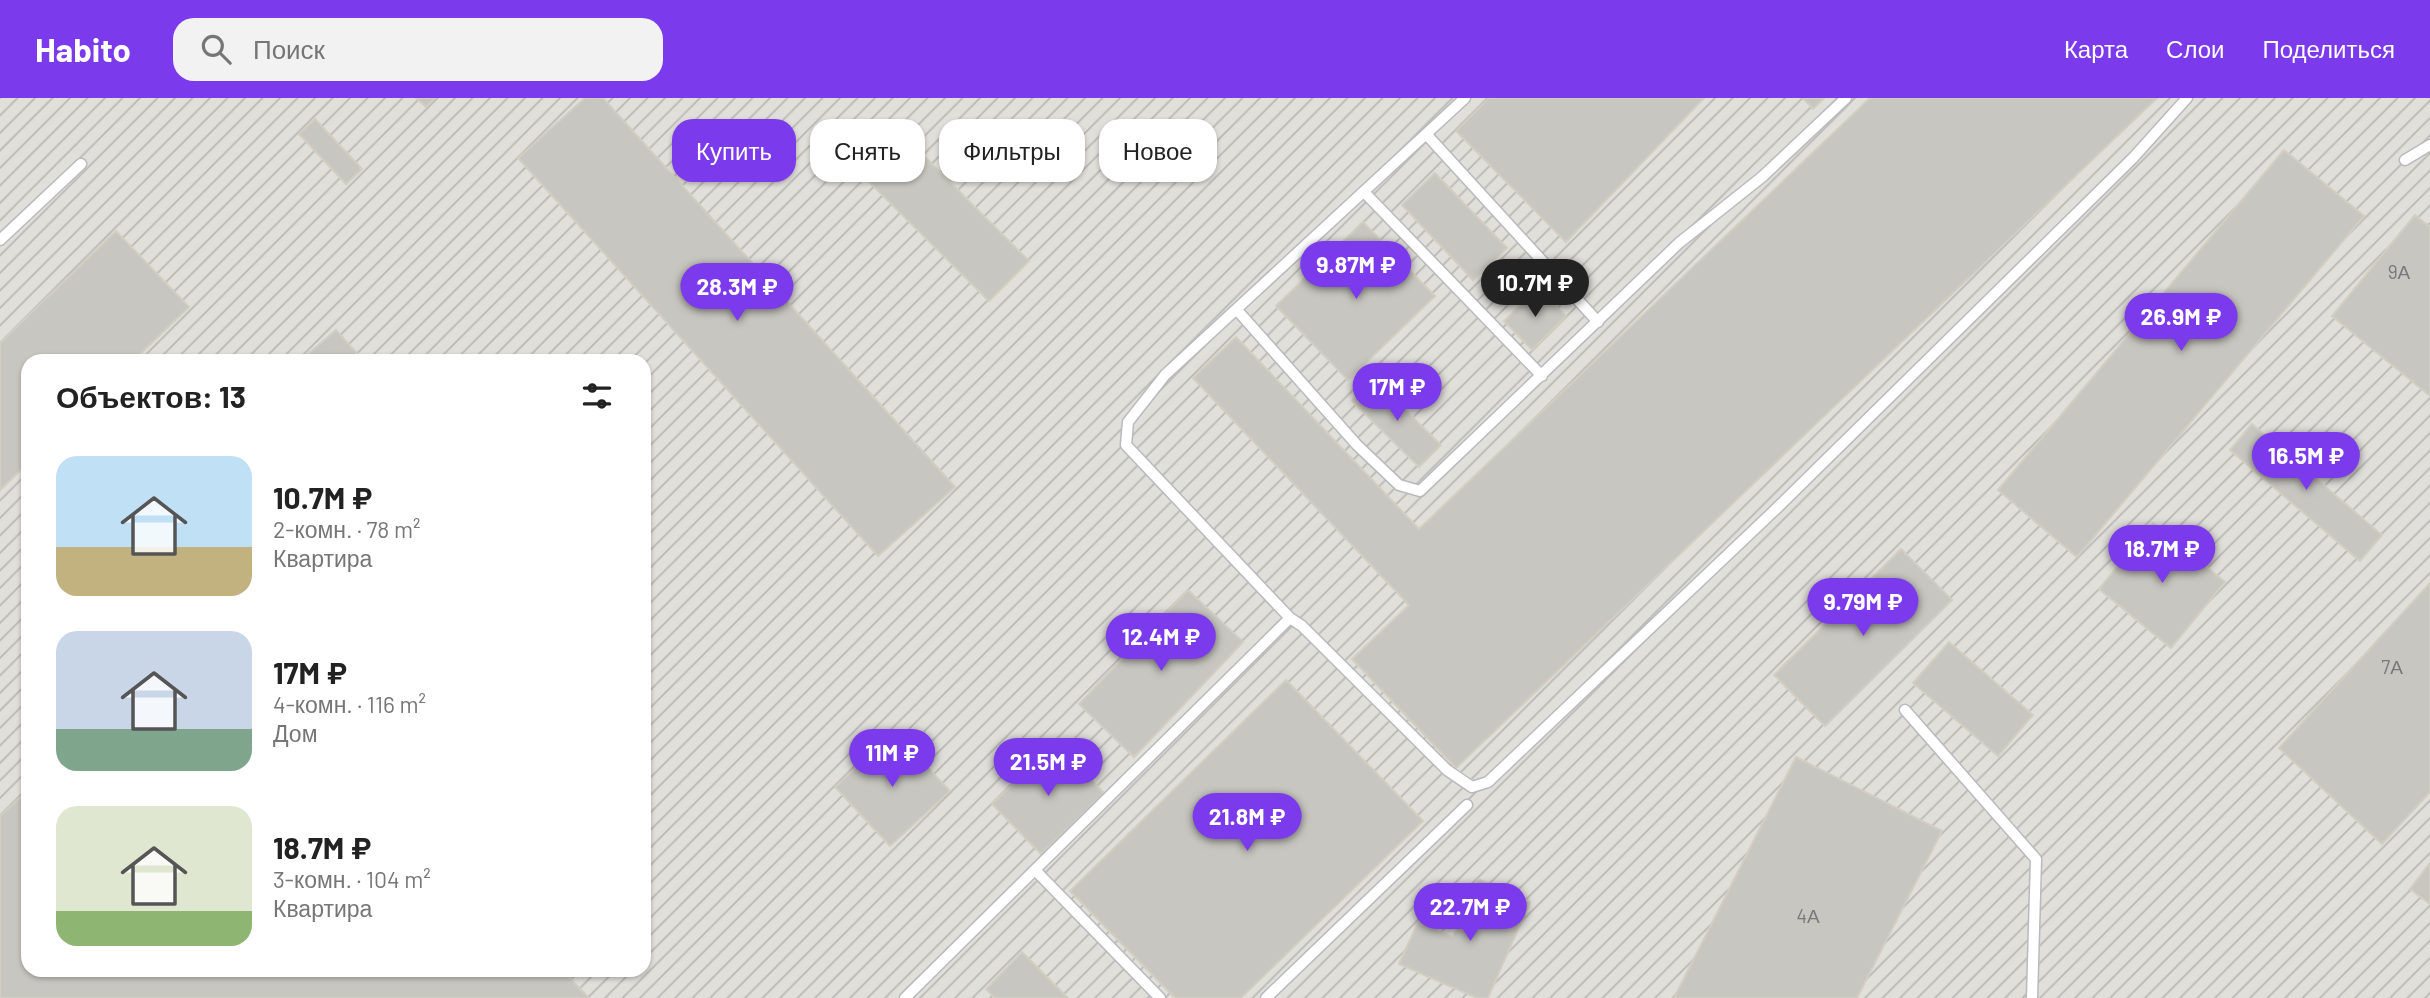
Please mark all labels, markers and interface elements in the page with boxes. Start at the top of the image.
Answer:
search box [173,18,663,81]
text: Habito [35,29,131,69]
icon: search [197,30,235,68]
text: Поиск [253,33,325,64]
text: Карта [2064,34,2128,63]
text: Слои [2166,34,2224,63]
text: Поделиться [2262,34,2395,63]
chip: Купить [672,119,796,182]
chip: Снять [810,119,925,182]
chip: Фильтры [939,119,1085,182]
chip: Новое [1099,119,1217,182]
pin: 9.87M ₽ [1291,242,1421,301]
text: 9.87M ₽ [1316,250,1396,278]
pin: 10.7M ₽ [1470,260,1600,319]
house number: 9А [2388,260,2411,283]
pin: 28.3M ₽ [672,264,802,323]
text: 10.7M ₽ [1497,268,1573,296]
text: 28.3M ₽ [696,272,778,300]
pin: 26.9M ₽ [2116,294,2246,353]
text: 26.9M ₽ [2141,302,2221,330]
pin: 17M ₽ [1348,364,1446,423]
text: 17M ₽ [1369,372,1425,400]
icon: filters [578,377,616,415]
text: Объектов: 13 [56,378,246,414]
pin: 16.5M ₽ [2241,432,2371,492]
text: 16.5M ₽ [2268,441,2344,469]
text: 10.7M ₽ [273,479,372,515]
icon: home [112,484,196,568]
text: 2-комн. · 78 m² [273,515,420,543]
pin: 18.7M ₽ [2097,526,2227,585]
text: 18.7M ₽ [2124,534,2200,562]
text: Квартира [273,544,372,572]
pin: 9.79M ₽ [1798,578,1928,638]
text: 9.79M ₽ [1823,587,1903,615]
pin: 12.4M ₽ [1096,614,1226,673]
text: 12.4M ₽ [1122,622,1200,650]
text: 17M ₽ [273,654,347,690]
house number: 7А [2381,655,2403,678]
icon: home [112,659,196,743]
text: 4-комн. · 116 m² [273,690,426,718]
text: Дом [273,719,317,747]
pin: 11M ₽ [843,730,941,789]
text: 11M ₽ [865,738,919,766]
pin: 21.5M ₽ [983,738,1113,798]
text: 21.5M ₽ [1010,747,1086,775]
pin: 21.8M ₽ [1182,794,1312,853]
text: 21.8M ₽ [1209,802,1285,830]
text: 18.7M ₽ [273,829,371,865]
icon: home [112,834,196,918]
text: 3-комн. · 104 m² [273,865,431,893]
pin: 22.7M ₽ [1405,884,1535,943]
text: 22.7M ₽ [1430,892,1510,920]
text: Квартира [273,894,372,922]
house number: 4А [1796,904,1820,927]

